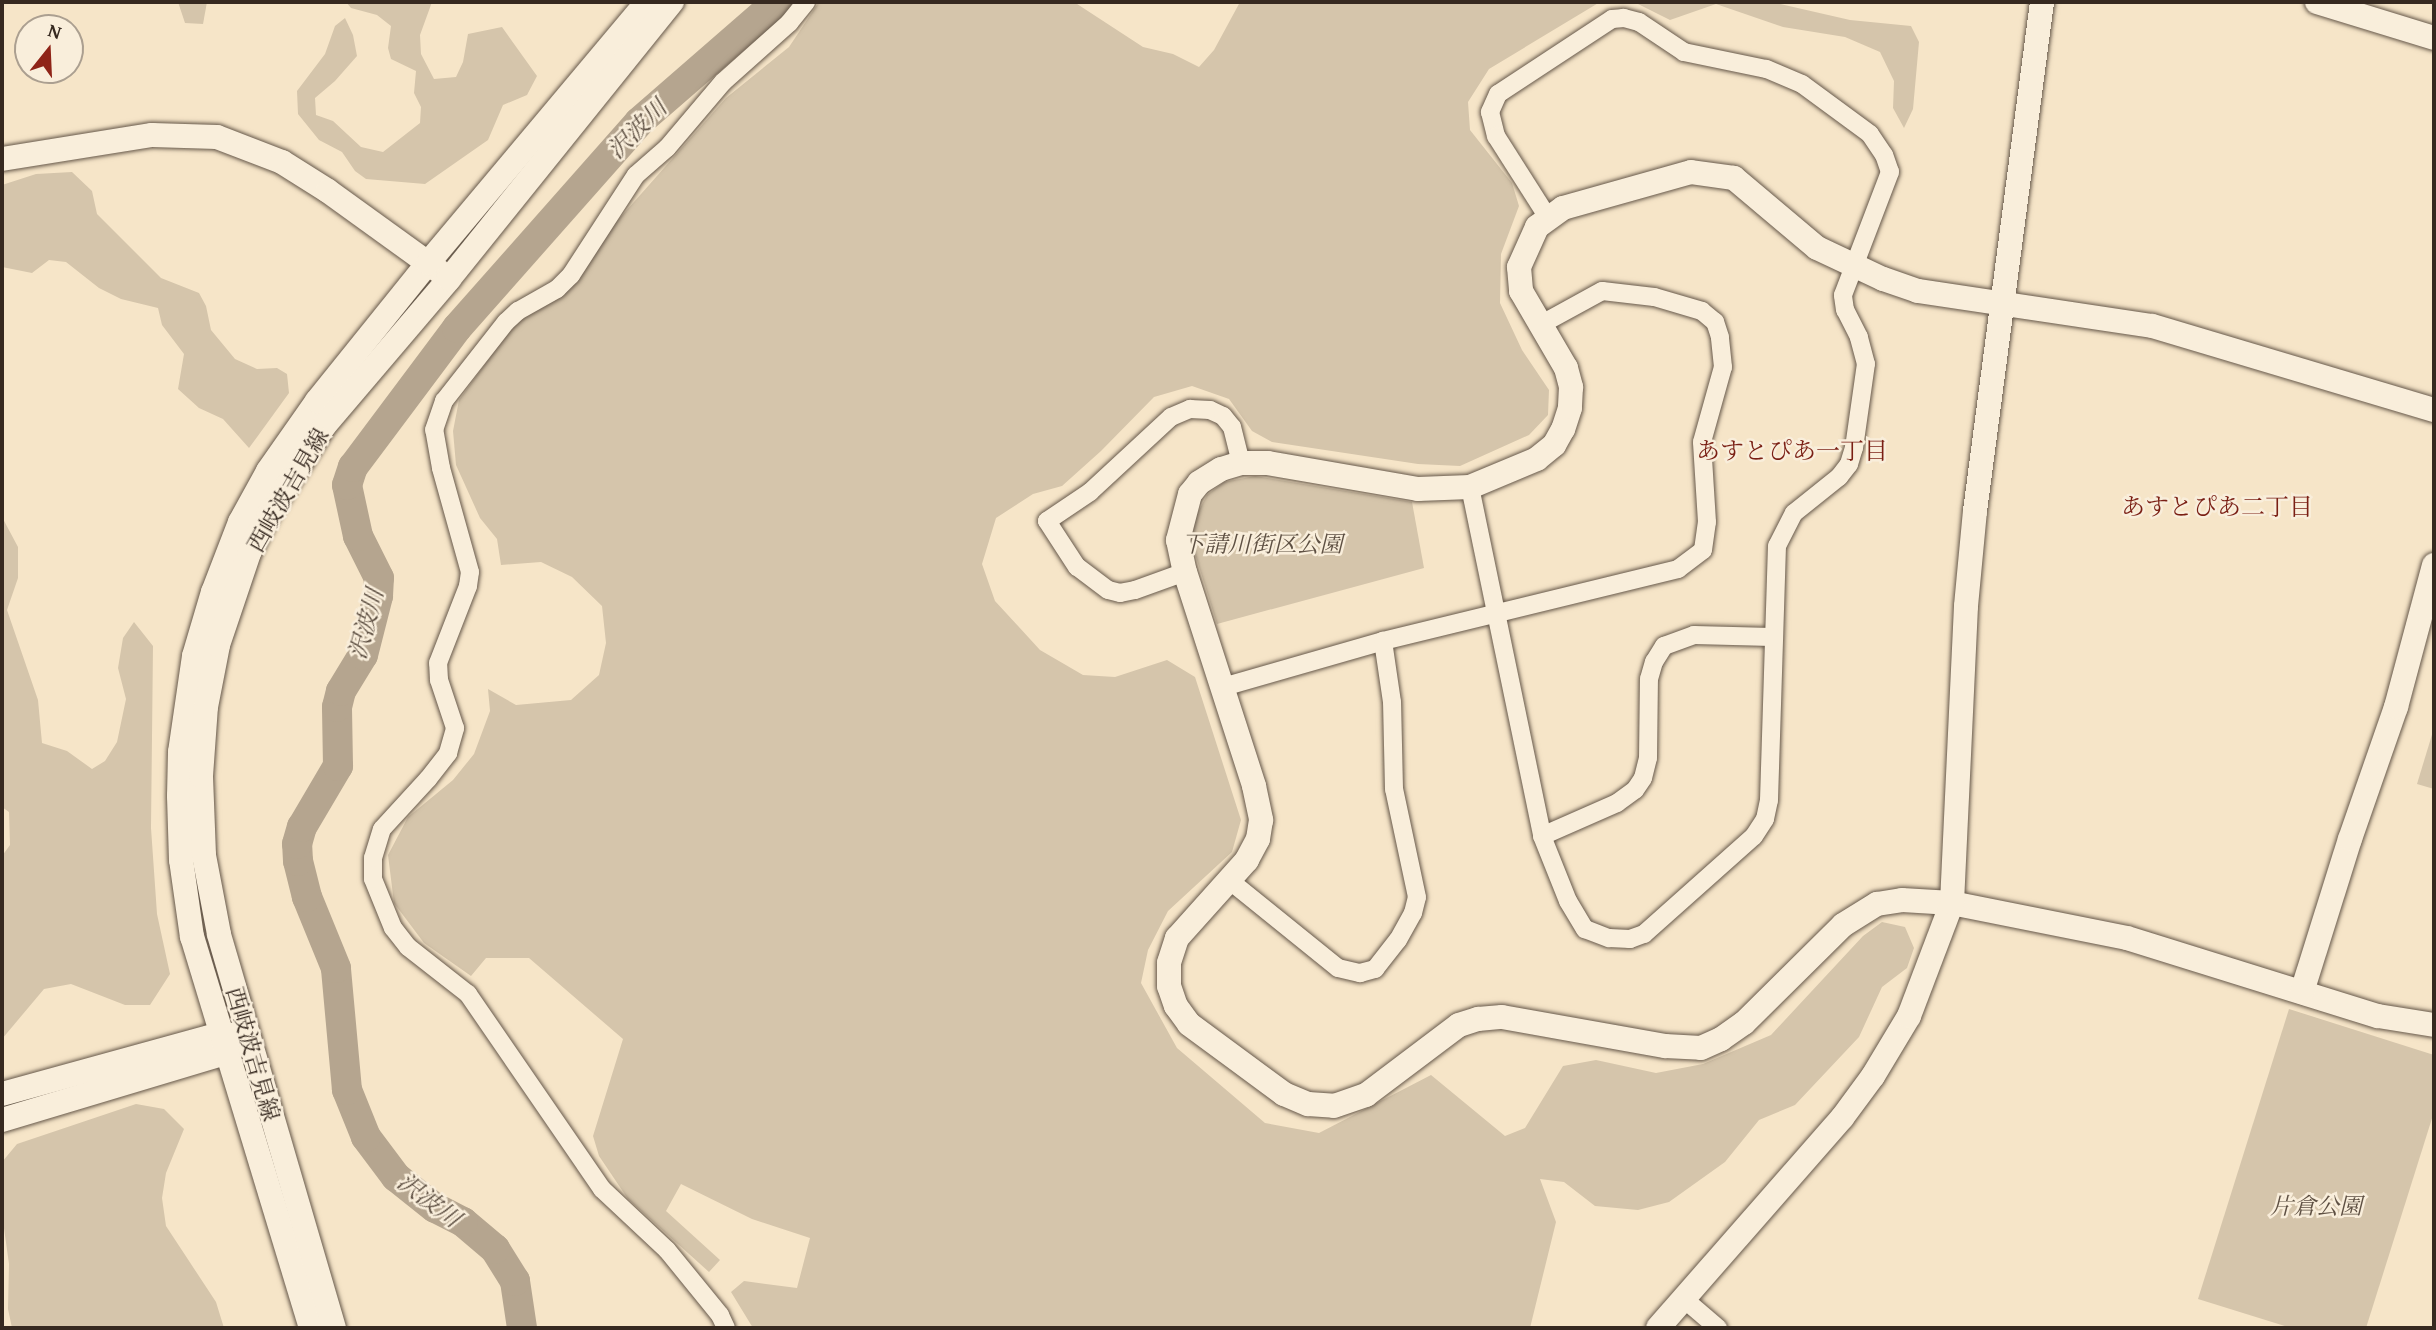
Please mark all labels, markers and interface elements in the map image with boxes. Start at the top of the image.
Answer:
north arrow [14,14,84,84]
text: N [44,16,65,46]
water label: 沢波川 [601,93,673,165]
street label: 西岐波吉見線 [242,423,334,557]
district label: あすとぴあ一丁目 [1696,437,1888,465]
district label: あすとぴあ二丁目 [2121,493,2313,521]
park label: 下請川街区公園 [1182,530,1342,558]
water label: 沢波川 [343,585,389,663]
street label: 西岐波吉見線 [221,984,285,1124]
water label: 沢波川 [392,1167,466,1233]
park label: 片倉公園 [2270,1192,2362,1220]

